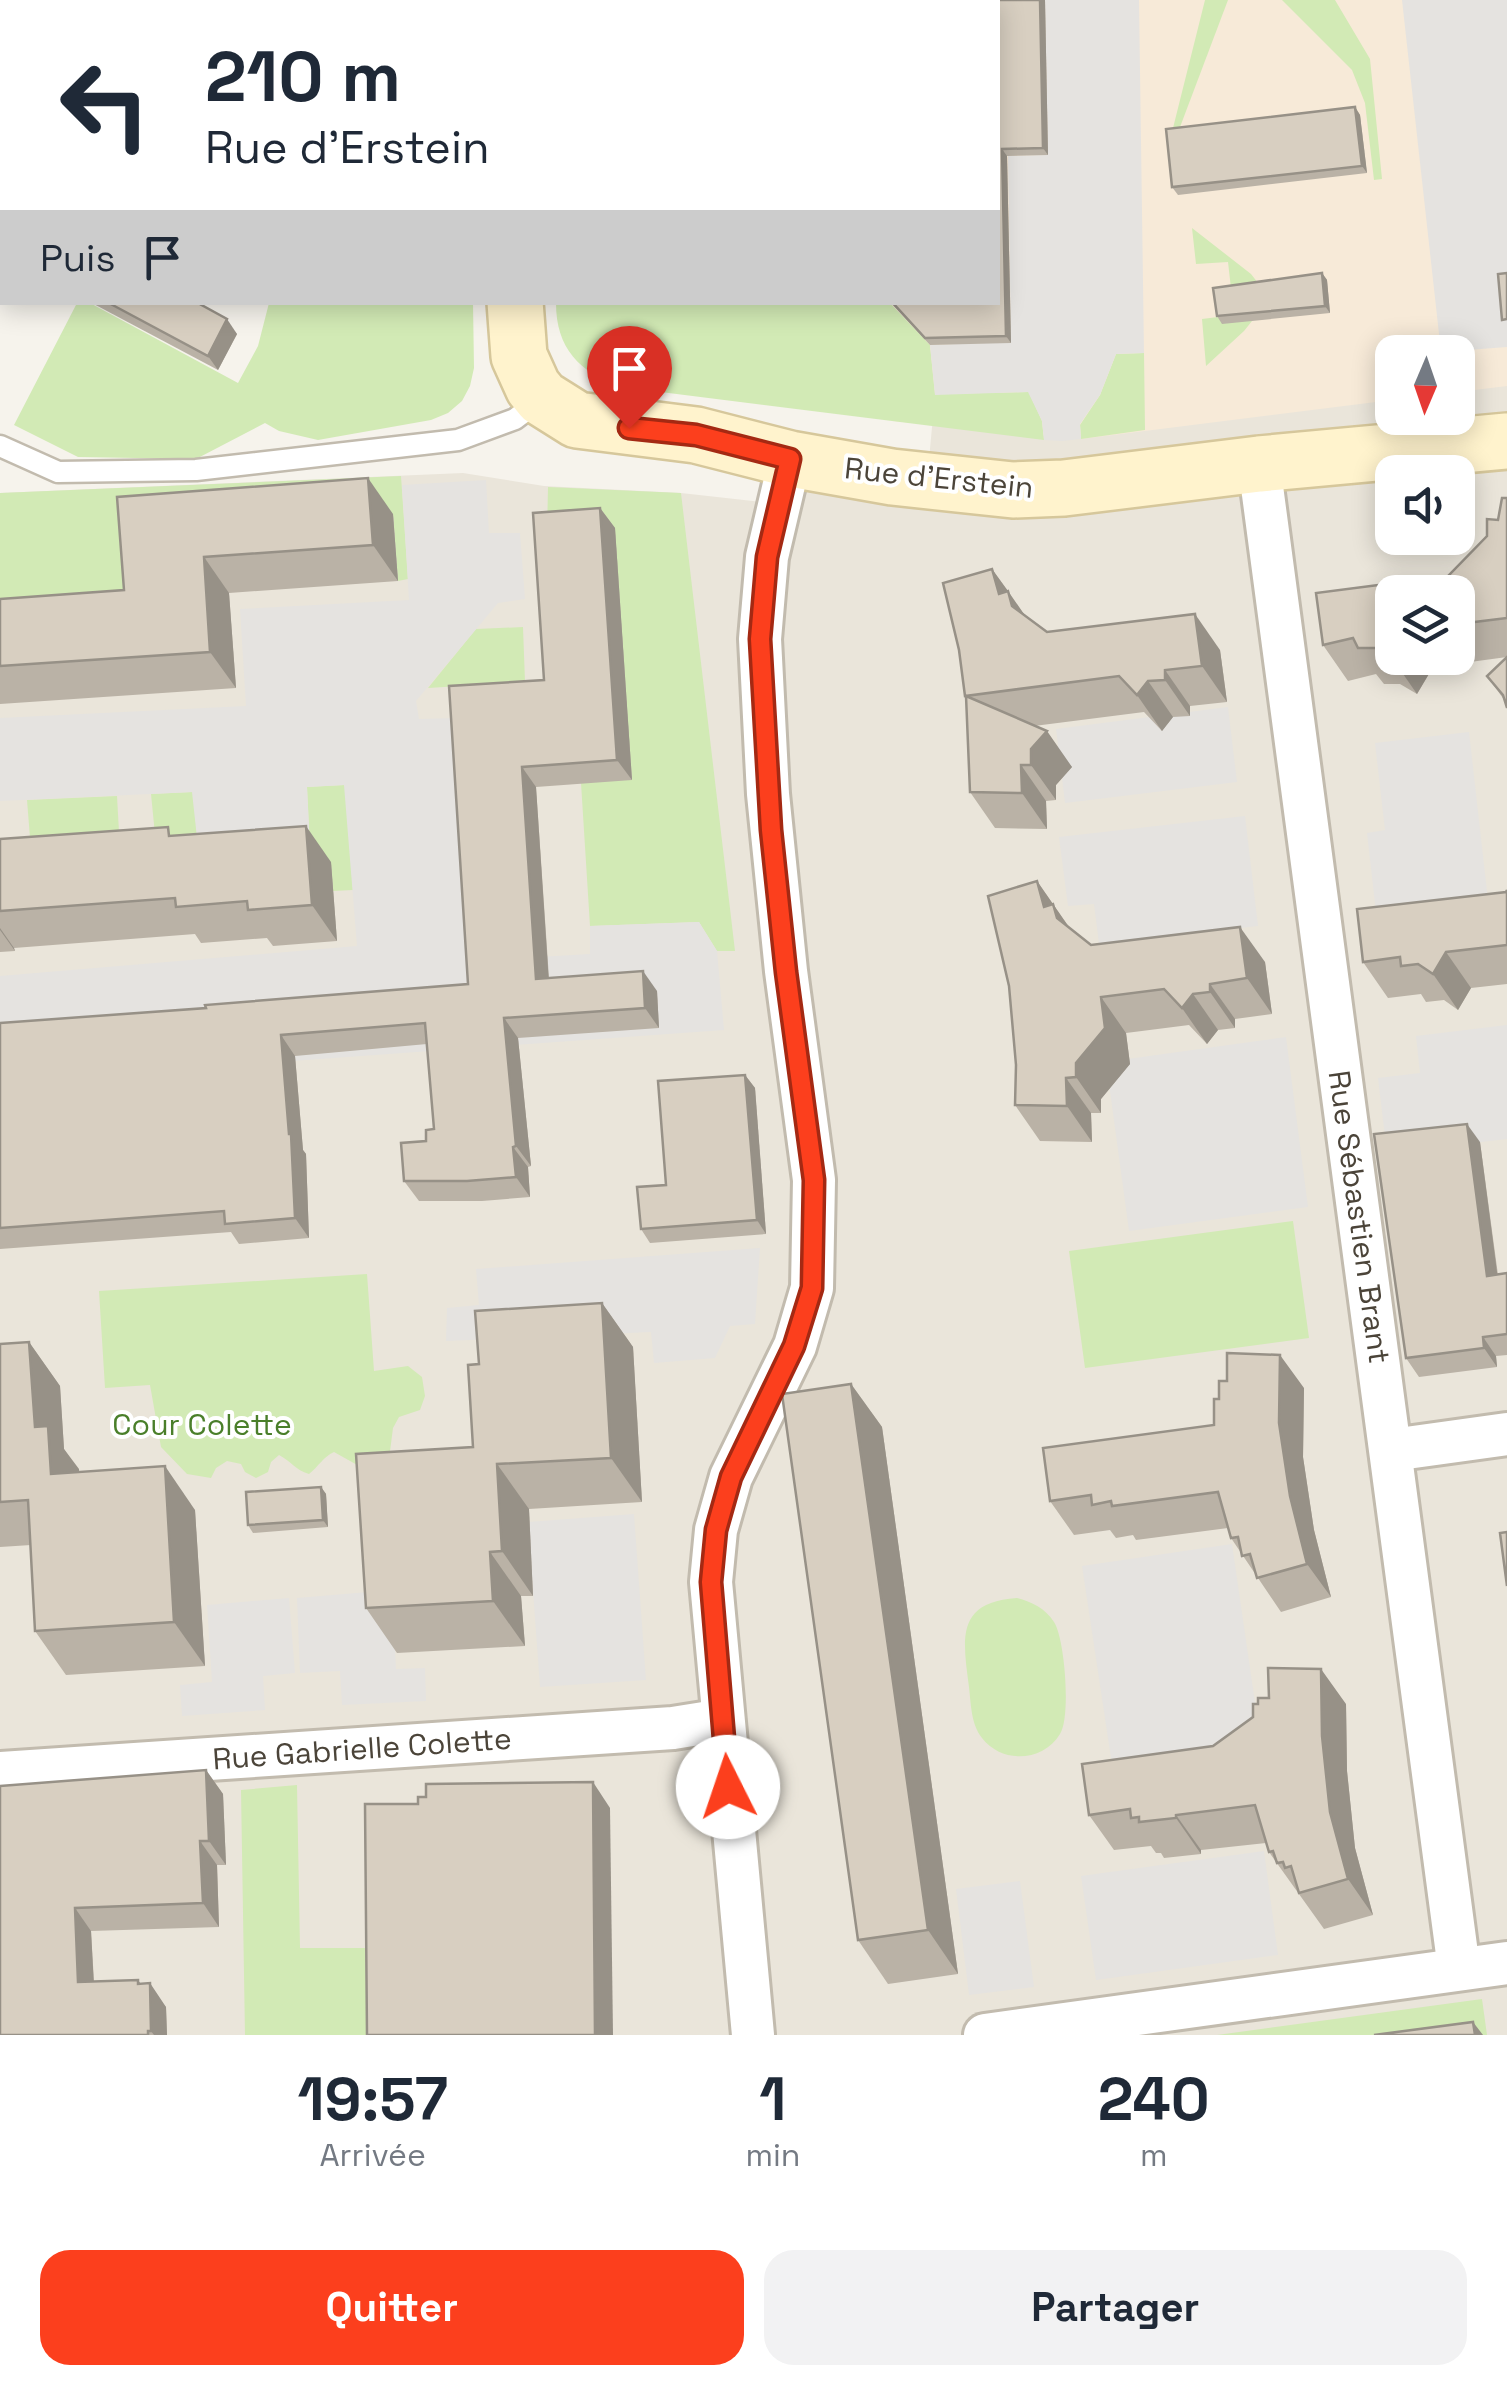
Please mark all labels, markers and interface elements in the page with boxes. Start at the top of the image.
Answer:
text: 210 m [205,32,401,121]
icon: left [40,40,170,170]
text: Rue d'Erstein [205,119,490,176]
icon: arrive [135,230,190,285]
text: Puis [40,234,115,282]
pin [587,326,672,429]
north arrow [1375,335,1475,435]
map controls [1375,335,1475,675]
icon: arrive [602,341,657,396]
street label: Rue d'Erstein [843,448,1035,507]
button: sound [1375,455,1475,555]
button: layers [1375,575,1475,675]
street label: Rue Sébastien Brant [1320,1068,1399,1366]
park label: Cour Colette [112,1405,292,1444]
street label: Rue Gabrielle Colette [211,1719,513,1778]
position arrow [676,1735,780,1839]
text: 19:57 [297,2061,448,2138]
text: 1 [759,2061,786,2138]
text: 240 [1098,2061,1210,2138]
text: Arrivée [319,2135,426,2175]
text: min [745,2135,800,2175]
text: m [1140,2135,1167,2175]
button: Quitter [40,2250,744,2365]
button: Partager [764,2250,1467,2365]

